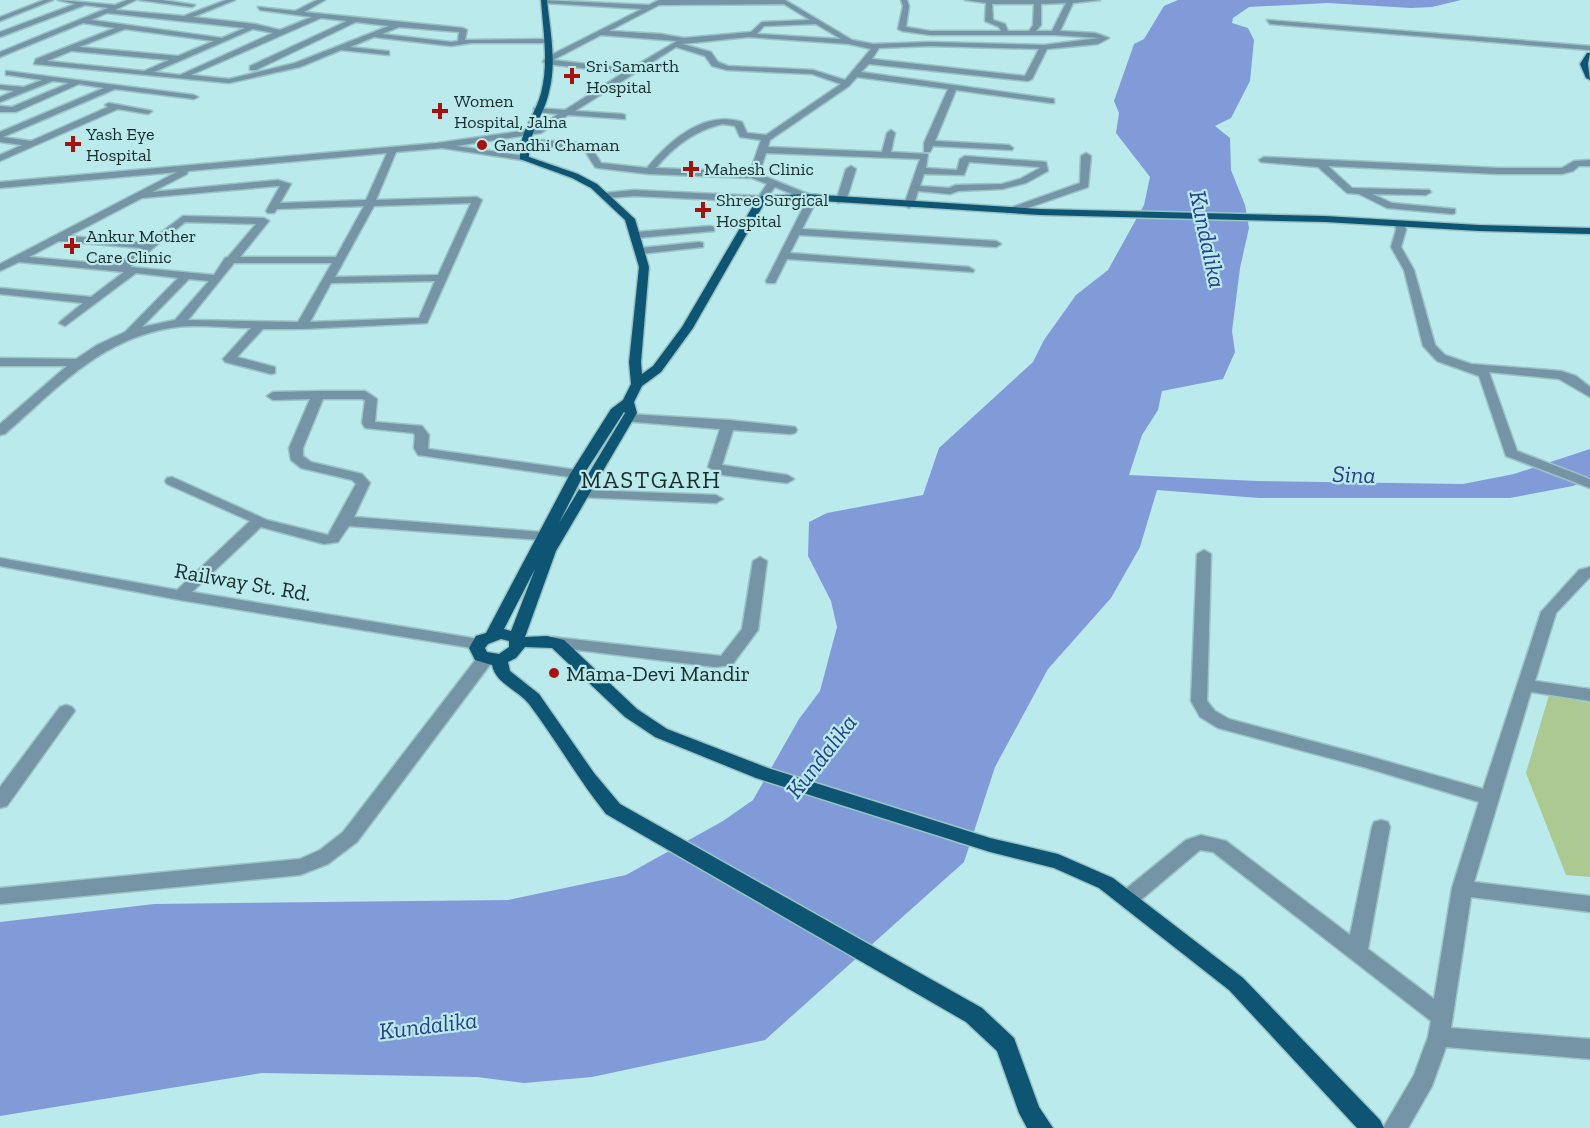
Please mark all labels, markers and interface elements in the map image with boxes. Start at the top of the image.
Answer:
place label: Sri Samarth Hospital [586,55,679,98]
marker: Sri Samarth Hospital [563,67,581,85]
place label: Women Hospital, Jalna [454,90,567,133]
marker: Women Hospital, Jalna [431,102,449,120]
place label: Yash Eye Hospital [85,123,154,166]
place label: Gandhi Chaman [494,134,620,156]
marker: Yash Eye Hospital [64,135,82,153]
marker: Gandhi Chaman [475,138,489,152]
place label: Mahesh Clinic [704,158,814,180]
marker: Mahesh Clinic [682,160,700,178]
water label: Kundalika [1184,188,1232,290]
place label: Shree Surgical Hospital [716,189,828,232]
marker: Shree Surgical Hospital [694,201,712,219]
place label: Ankur Mother Care Clinic [86,225,196,268]
marker: Ankur Mother Care Clinic [63,237,81,255]
water label: Sina [1332,459,1376,489]
district label: MASTGARH [580,465,722,494]
street label: Railway St. Rd. [173,557,313,607]
place label: Mama-Devi Mandir [566,660,750,687]
marker: Mama-Devi Mandir [547,666,561,680]
water label: Kundalika [779,708,863,804]
water label: Kundalika [377,1005,479,1045]

